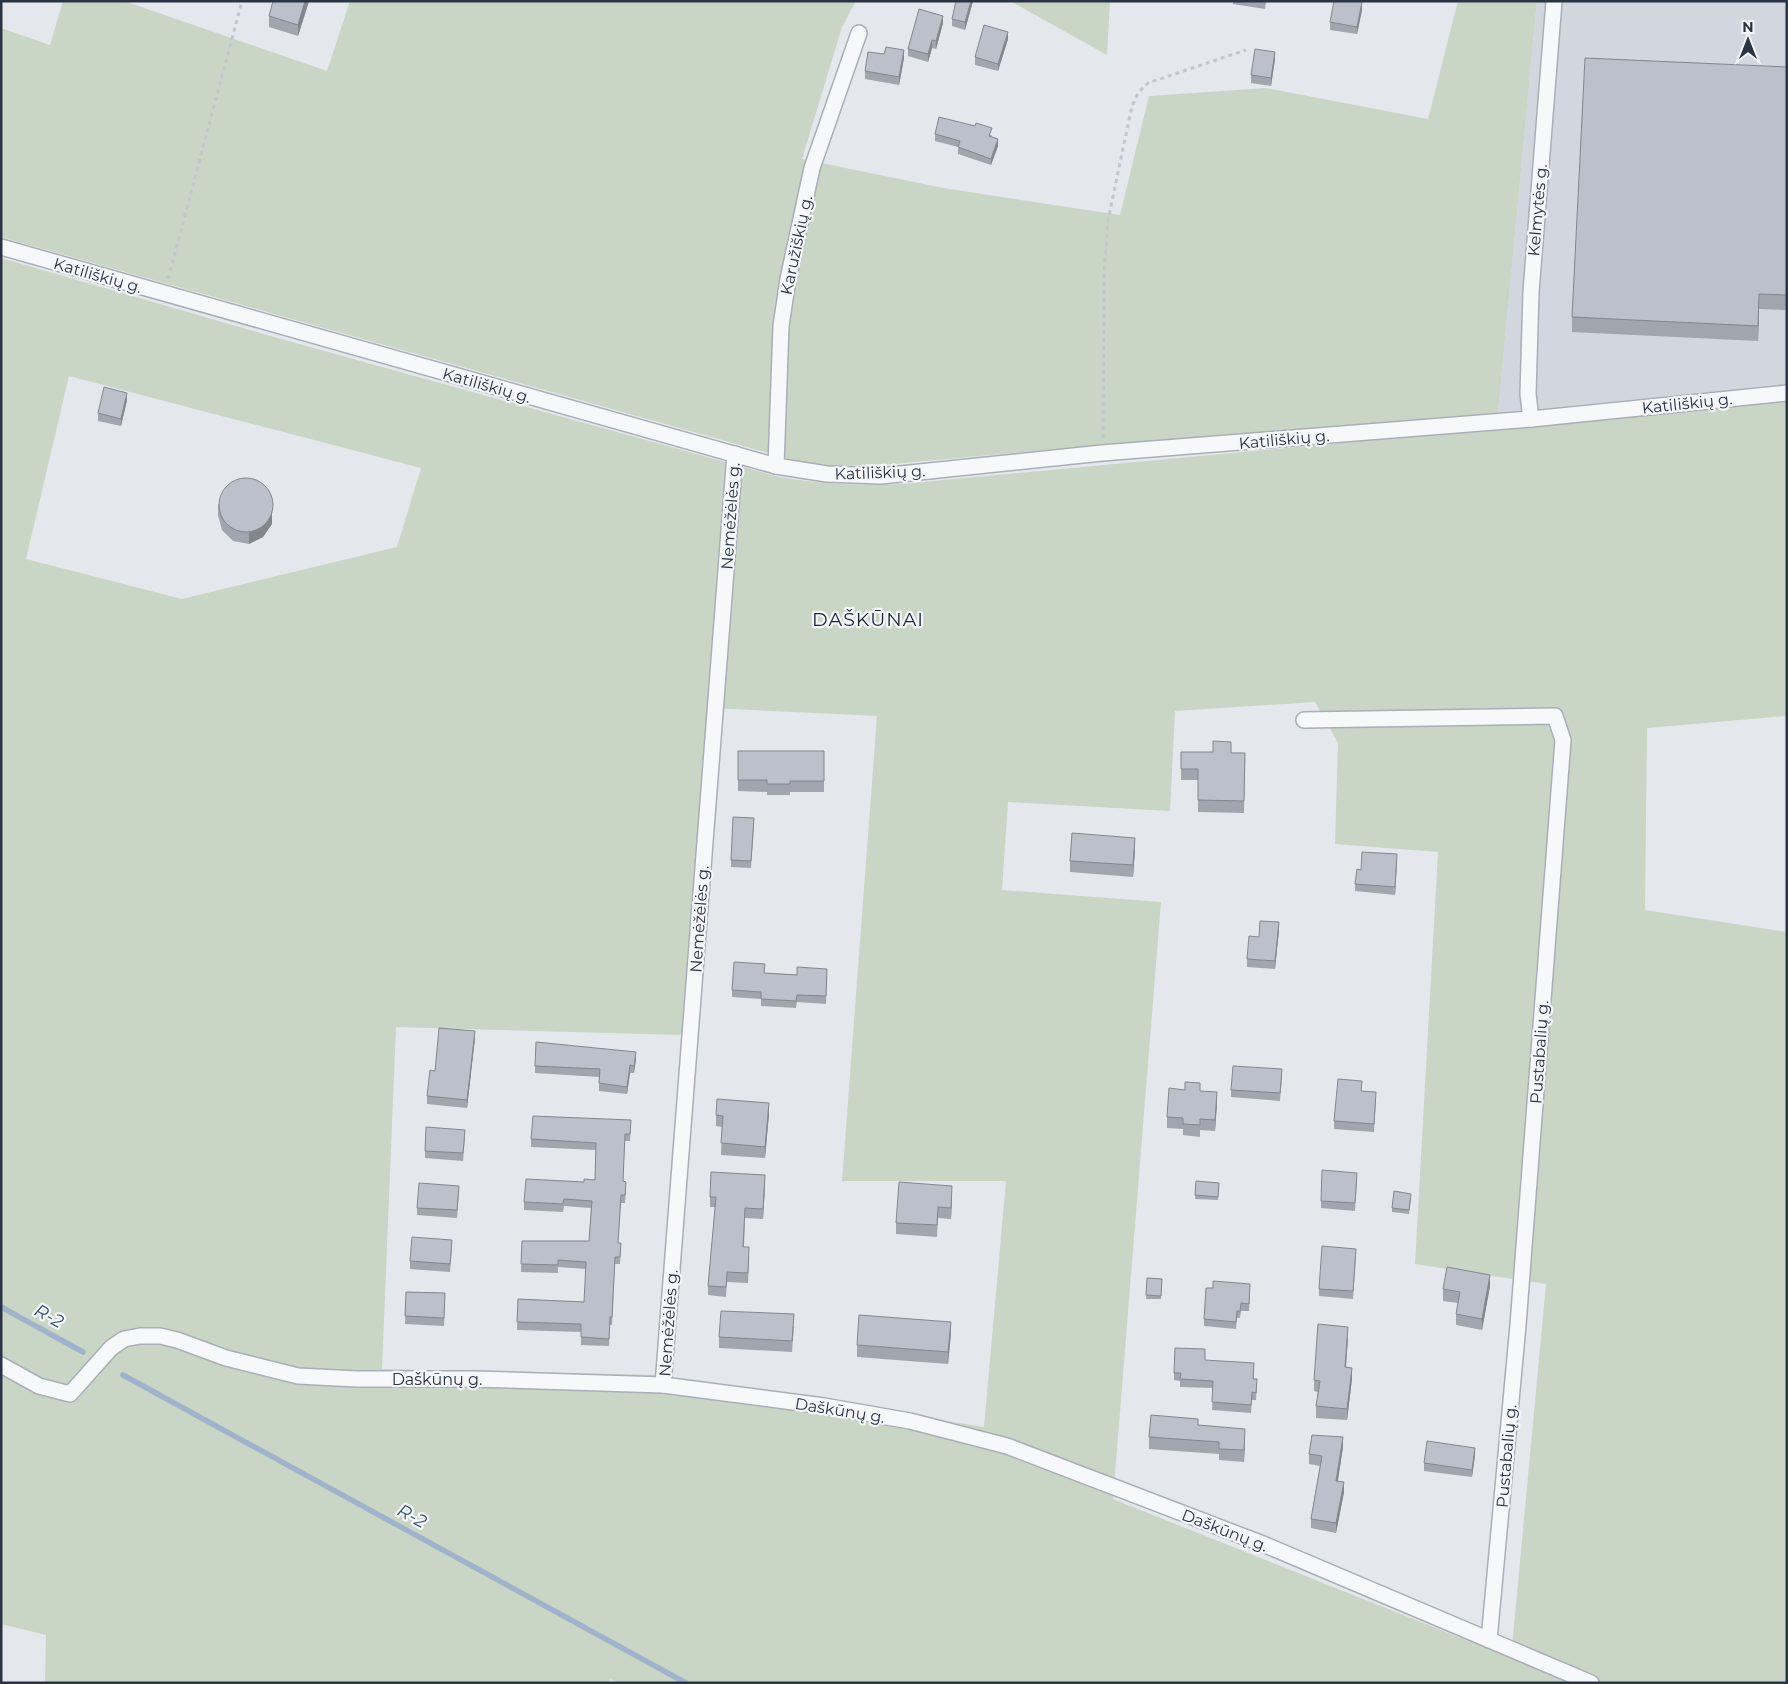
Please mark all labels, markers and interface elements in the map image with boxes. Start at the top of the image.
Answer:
north arrow [1723,15,1773,65]
text: N [1742,18,1754,36]
street label: Kelmytės g. [1524,163,1551,257]
street label: Karužiškių g. [777,194,816,297]
street label: Katiliškių g. [52,254,144,297]
street label: Katiliškių g. [441,364,533,407]
street label: Katiliškių g. [1641,389,1733,418]
street label: Katiliškių g. [1238,426,1330,453]
street label: Katiliškių g. [834,461,926,484]
street label: Nemėžėlės g. [717,462,744,570]
district label: DAŠKŪNAI [812,608,924,631]
street label: Nemėžėlės g. [686,865,713,973]
street label: Pustabalių g. [1526,1000,1553,1104]
street label: Nemėžėlės g. [655,1269,682,1377]
water label: R-2 [31,1299,67,1333]
street label: Daškūnų g. [392,1370,482,1389]
street label: Daškūnų g. [794,1394,886,1427]
street label: Pustabalių g. [1493,1404,1520,1509]
water label: R-2 [394,1499,430,1533]
street label: Daškūnų g. [1179,1505,1271,1556]

